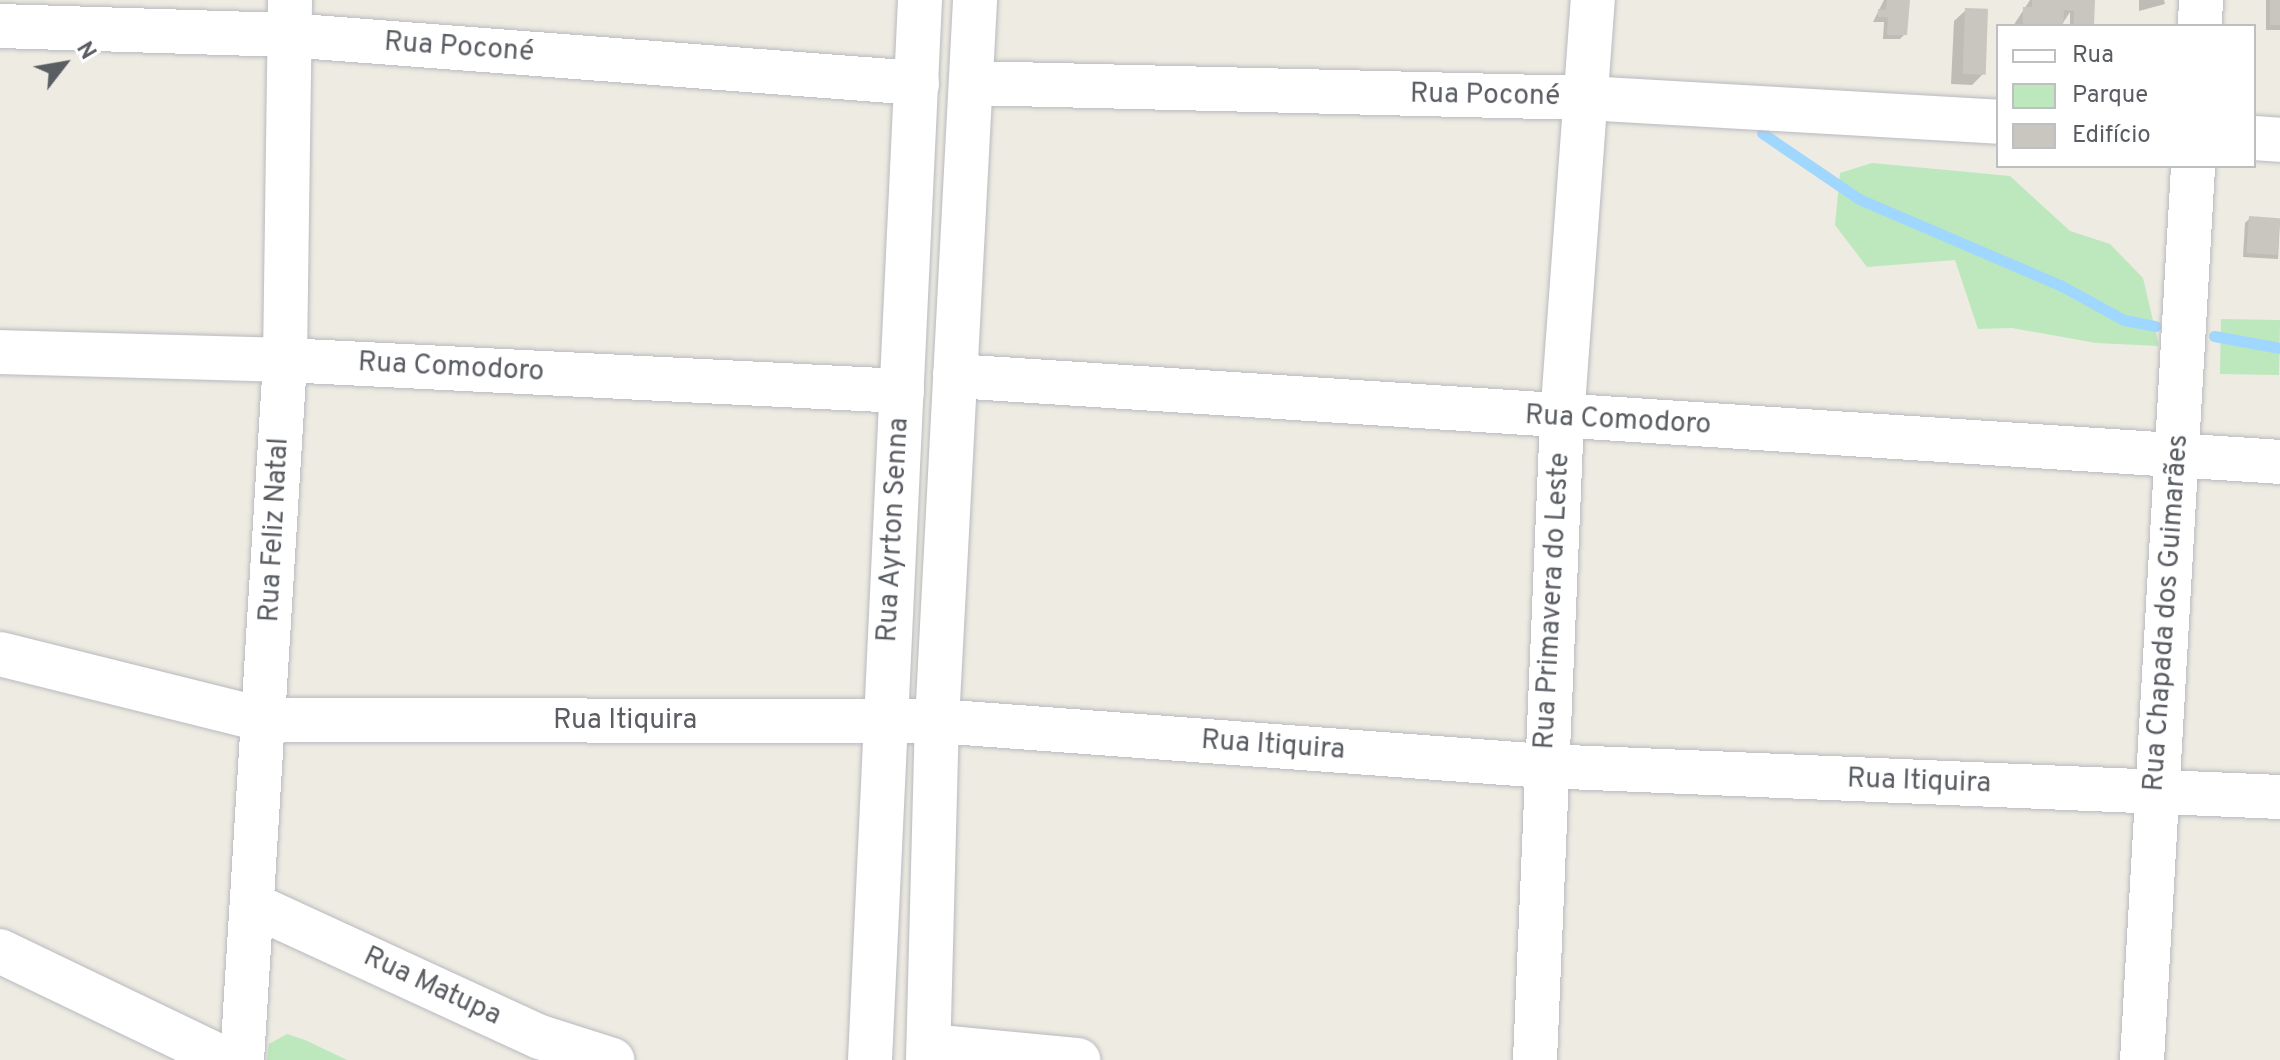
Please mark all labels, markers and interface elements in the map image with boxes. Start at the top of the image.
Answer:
north arrow [24,24,104,104]
legend [1996,24,2256,168]
street label: Rua Poconé [383,26,535,70]
text: N [69,38,101,65]
text: Rua [2072,41,2114,71]
street label: Rua Poconé [1410,78,1560,114]
text: Parque [2072,81,2148,111]
text: Edifício [2072,121,2151,151]
street label: Rua Comodoro [357,346,545,390]
street label: Rua Comodoro [1524,399,1712,443]
street label: Rua Ayrton Senna [871,416,917,644]
street label: Rua Chapada dos Guimarães [2138,433,2196,793]
street label: Rua Feliz Natal [253,437,297,623]
street label: Rua Primavera do Leste [1528,452,1578,750]
street label: Rua Itiquira [553,704,697,738]
street label: Rua Itiquira [1200,724,1346,768]
street label: Rua Itiquira [1846,763,1992,801]
street label: Rua Matupa [358,940,506,1034]

